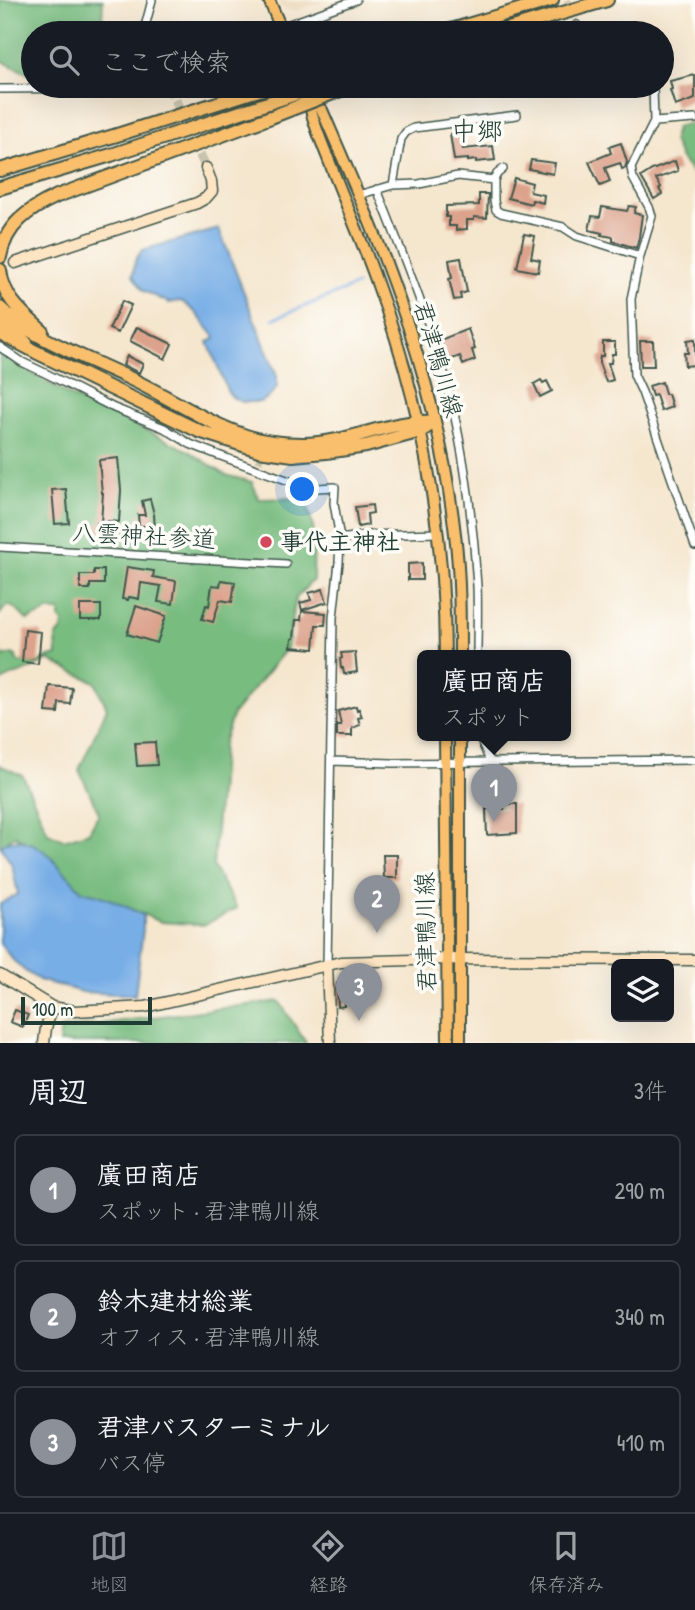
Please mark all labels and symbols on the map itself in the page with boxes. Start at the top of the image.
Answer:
district label: 中郷 [451,113,503,148]
street label: 君津鴨川線 [407,297,471,421]
your location [285,472,319,506]
street label: 八雲神社参道 [71,515,217,555]
place label: 事代主神社 [280,525,400,557]
marker: 事代主神社 [258,534,274,550]
pin: 1 [471,764,517,822]
street label: 君津鴨川線 [408,872,442,992]
pin: 2 [354,875,400,933]
pin: 3 [336,963,382,1021]
scale bar [21,994,152,1026]

